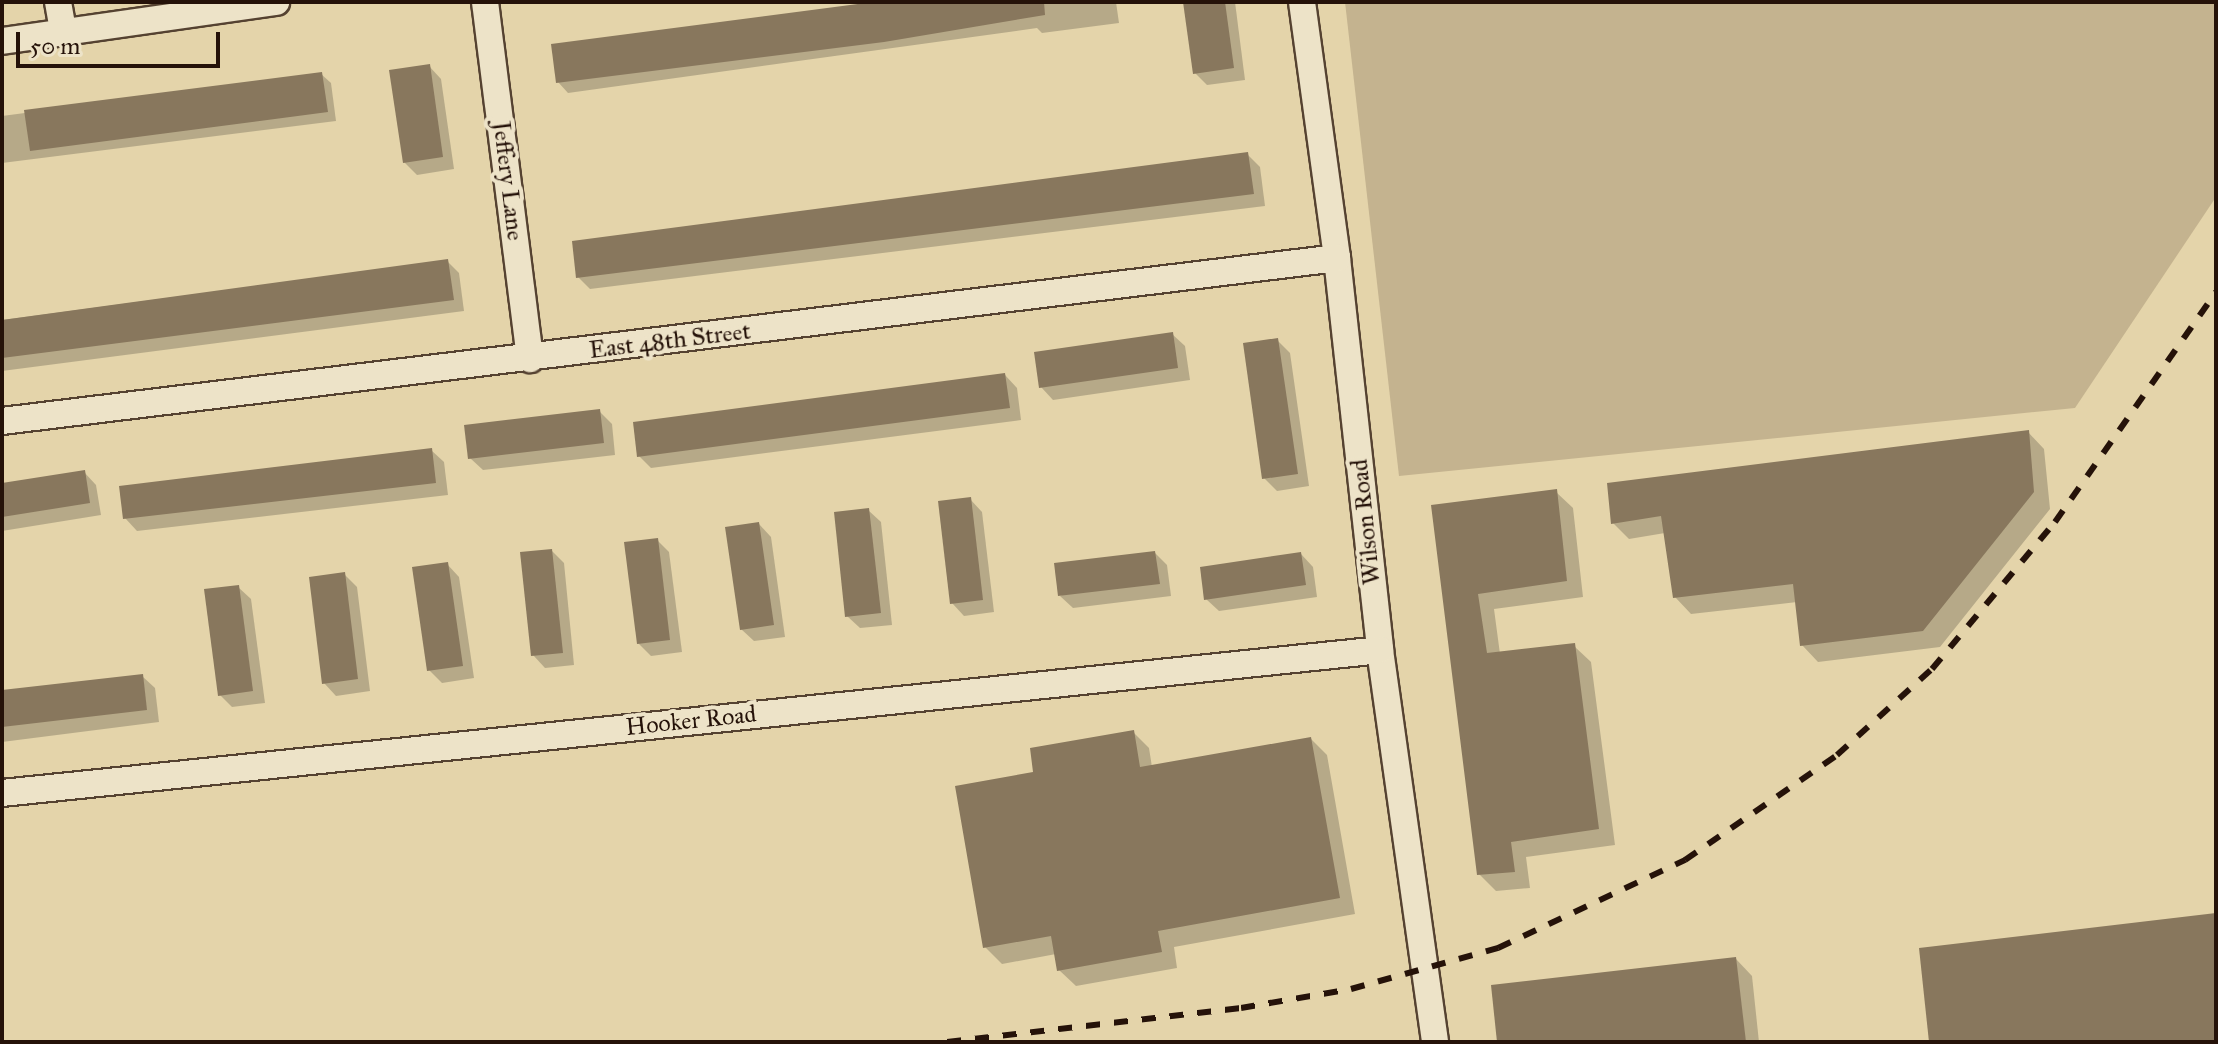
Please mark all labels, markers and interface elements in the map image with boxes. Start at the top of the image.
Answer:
scale bar [20,16,224,66]
text: 50 m [30,31,80,61]
street label: Jeffery Lane [486,120,530,242]
street label: East 48th Street [588,317,752,365]
street label: Wilson Road [1345,458,1387,586]
street label: Hooker Road [624,700,758,742]

